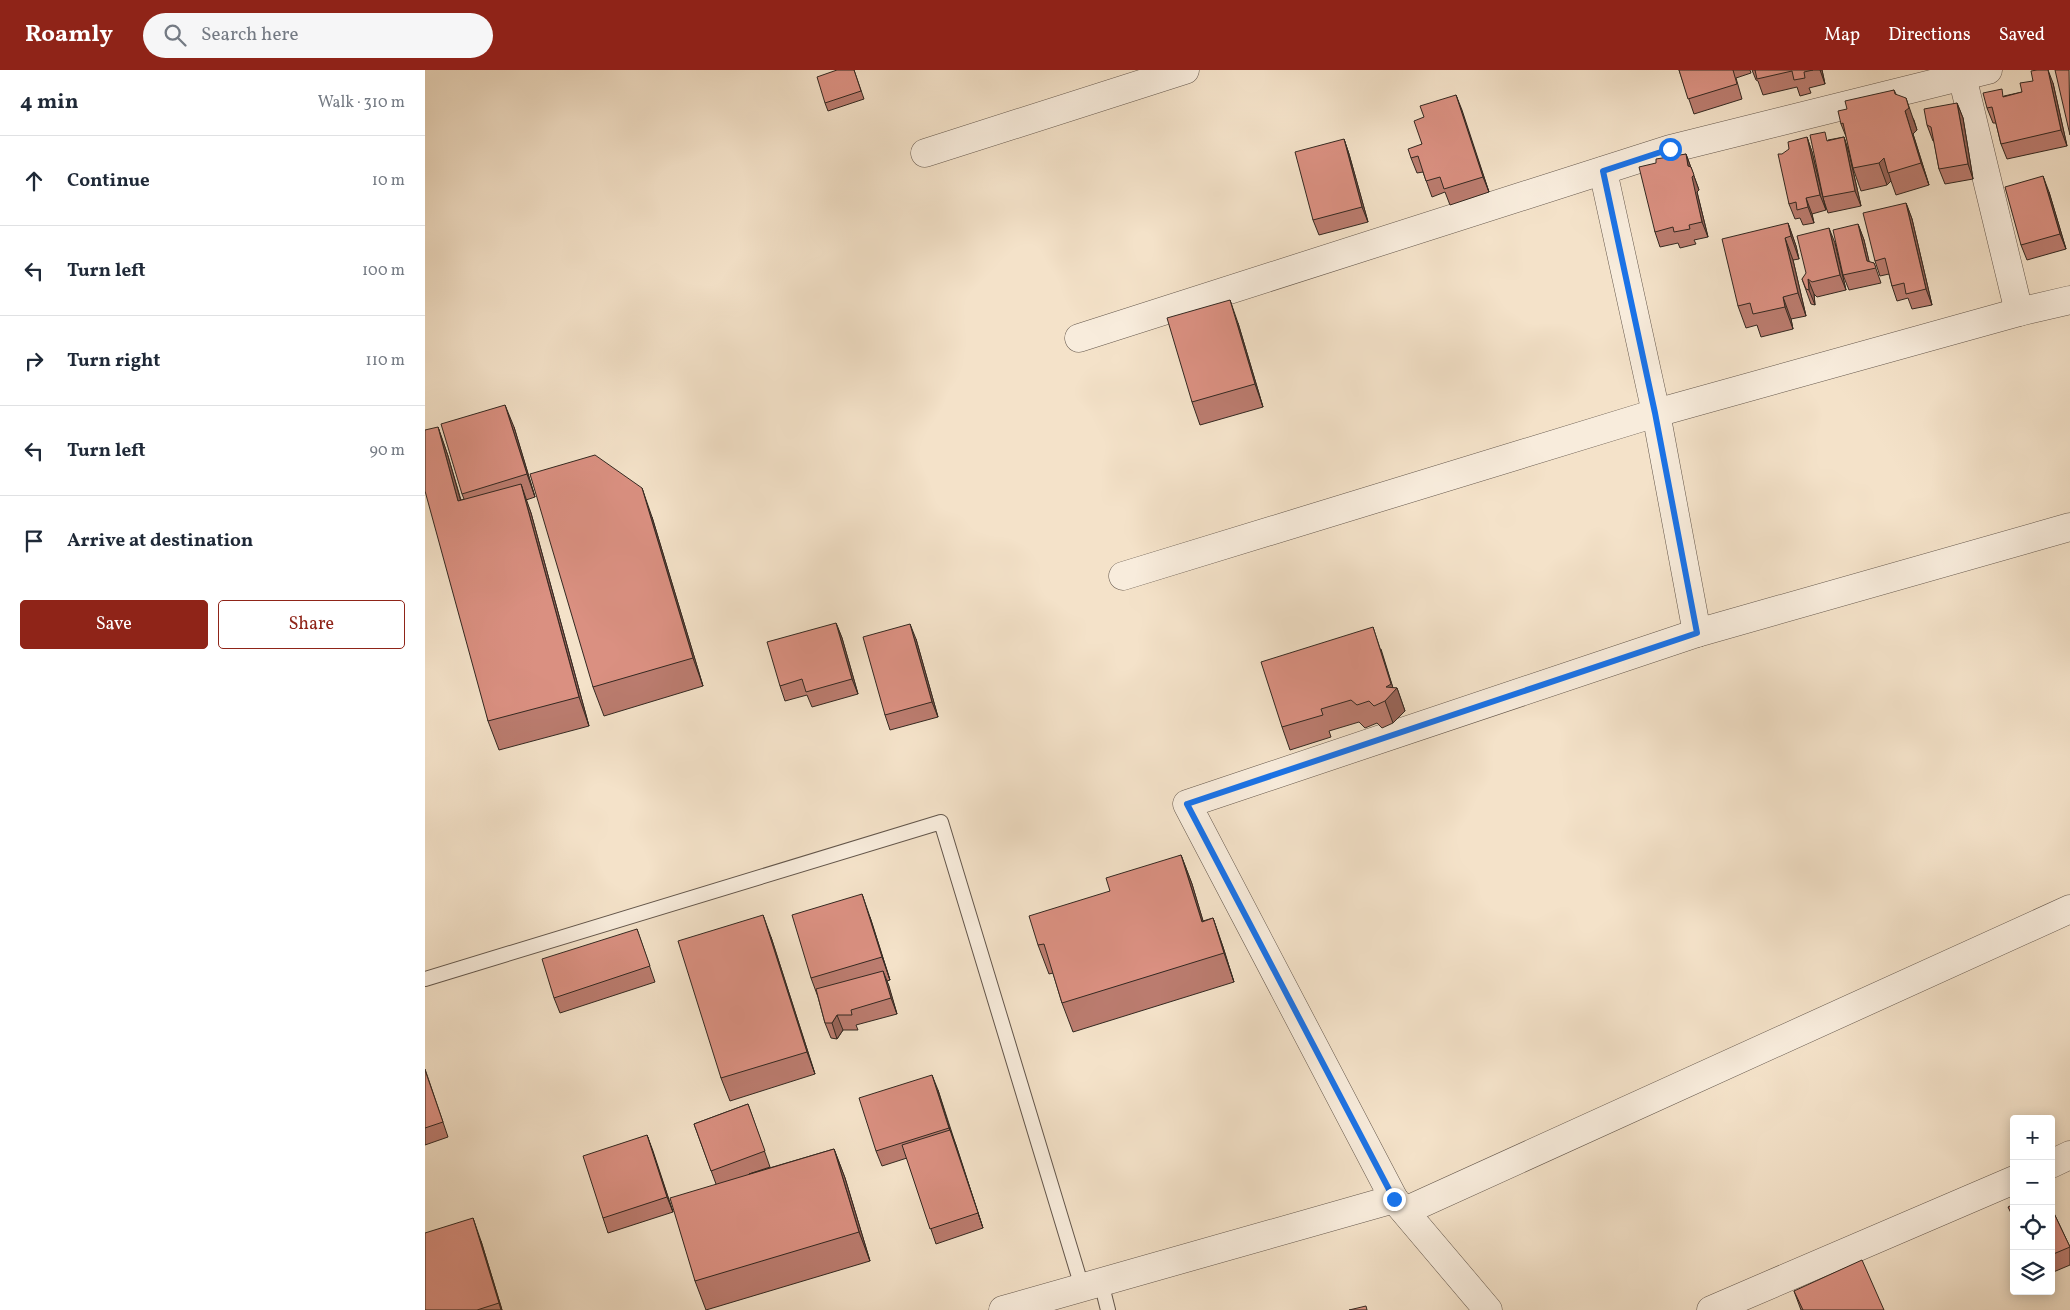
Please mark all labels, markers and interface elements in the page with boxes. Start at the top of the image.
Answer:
search box [143,13,493,58]
text: Roamly [25,18,113,52]
icon: search [161,21,189,49]
text: Search here [201,22,298,48]
text: Map [1824,23,1860,48]
text: Directions [1888,23,1971,48]
text: Saved [1999,23,2045,48]
text: 4 min [20,88,79,117]
text: Walk · 310 m [318,92,405,114]
route start [1659,138,1682,161]
icon: ahead [20,167,48,195]
text: Continue [67,168,150,194]
text: 10 m [372,170,405,192]
icon: left [20,257,48,285]
text: Turn left [67,258,146,284]
text: 100 m [362,260,405,282]
icon: right [20,347,48,375]
text: Turn right [67,348,160,374]
text: 110 m [366,350,405,372]
icon: left [20,437,48,465]
text: Turn left [67,438,146,464]
text: 90 m [369,440,405,462]
icon: arrive [20,527,48,555]
text: Arrive at destination [67,528,253,554]
button: Save [20,600,208,649]
button: Share [218,600,405,649]
map controls [2010,1115,2055,1295]
button: + [2010,1115,2055,1160]
button: − [2010,1160,2055,1205]
route end [1383,1188,1406,1211]
button: locate [2010,1205,2055,1250]
button: layers [2010,1250,2055,1295]

